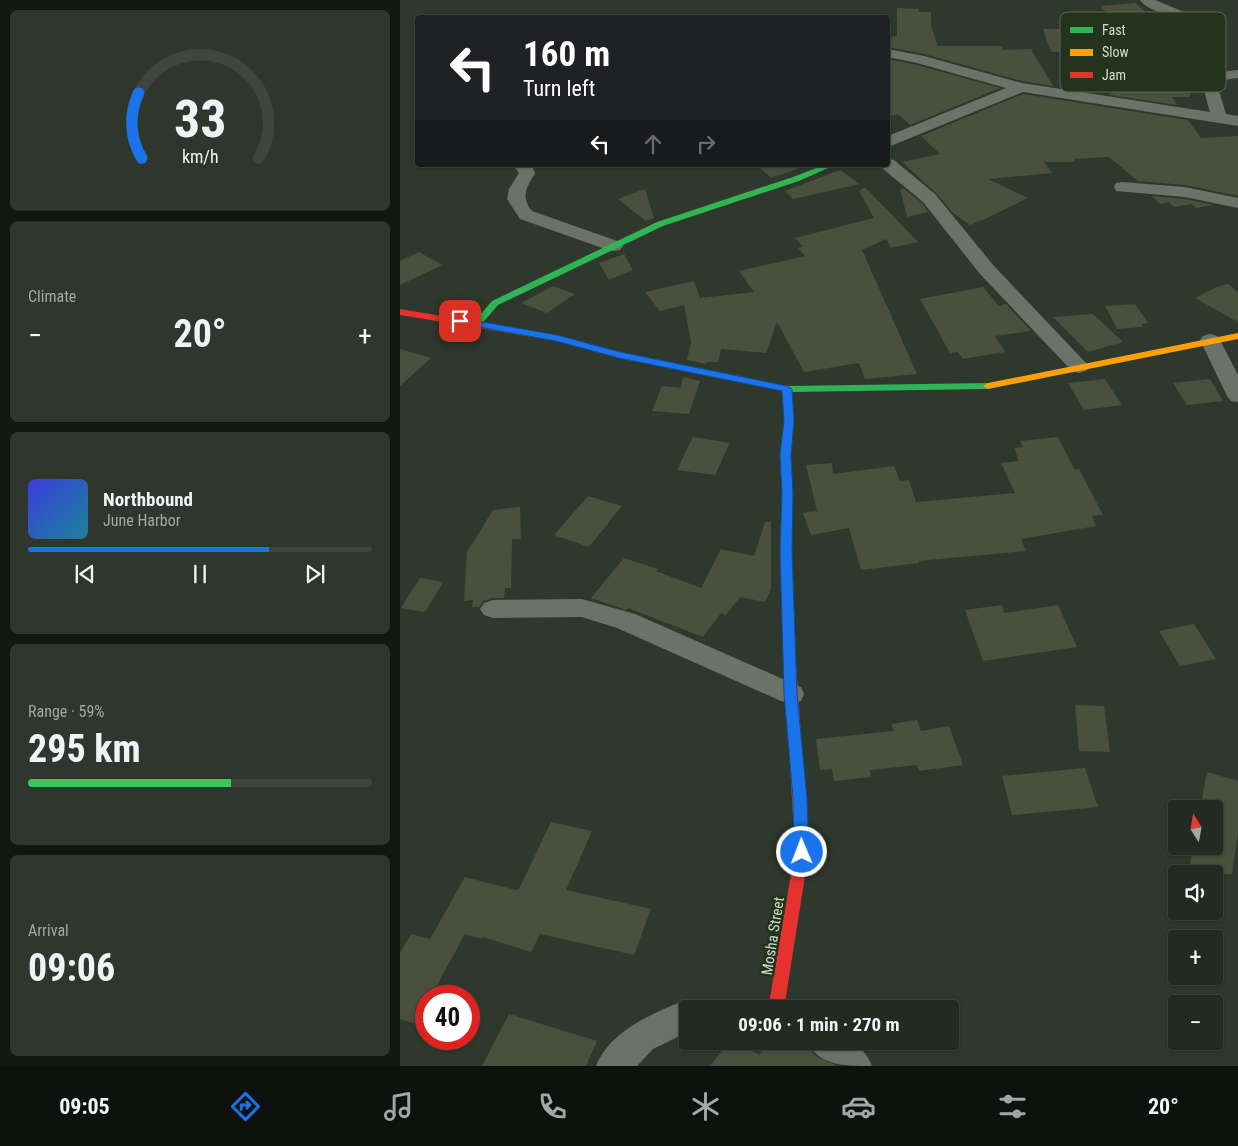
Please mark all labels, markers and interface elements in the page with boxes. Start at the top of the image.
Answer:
legend [1060,12,1226,92]
text: Fast [1102,22,1126,38]
text: 160 m [523,34,610,75]
icon: left [440,35,505,100]
text: Slow [1102,44,1129,60]
text: Jam [1102,67,1126,83]
text: Turn left [523,76,595,101]
text: 33 [174,89,226,150]
icon: left [586,130,614,158]
icon: ahead [639,130,667,158]
icon: right [692,130,720,158]
text: km/h [182,146,218,167]
text: Climate [28,287,76,306]
pin [439,300,481,342]
icon: arrive [446,307,474,335]
text: 20° [173,312,227,356]
text: − [28,319,42,352]
text: + [358,319,372,352]
text: Northbound [103,488,193,511]
text: June Harbor [103,511,181,530]
icon: previous [71,560,99,588]
icon: pause [186,560,214,588]
icon: next [301,560,329,588]
text: Range · 59% [28,702,104,721]
text: 295 km [28,727,141,771]
north arrow [1168,800,1222,855]
map controls [1168,800,1223,1050]
position arrow [775,825,827,877]
button: sound [1168,865,1223,920]
street label: Mosha Street [758,896,788,976]
text: Arrival [28,921,69,940]
button: + [1168,930,1223,985]
text: 09:06 [28,946,115,990]
speed limit sign: 40 [415,985,480,1050]
button: − [1168,995,1223,1050]
text: 09:06 · 1 min · 270 m [738,1013,900,1036]
icon: directions [228,1089,263,1124]
icon: music [381,1089,416,1124]
icon: phone [535,1089,570,1124]
icon: climate [688,1089,723,1124]
icon: car [841,1089,876,1124]
icon: filters [995,1089,1030,1124]
text: 09:05 [59,1094,110,1119]
text: 20° [1148,1094,1179,1119]

